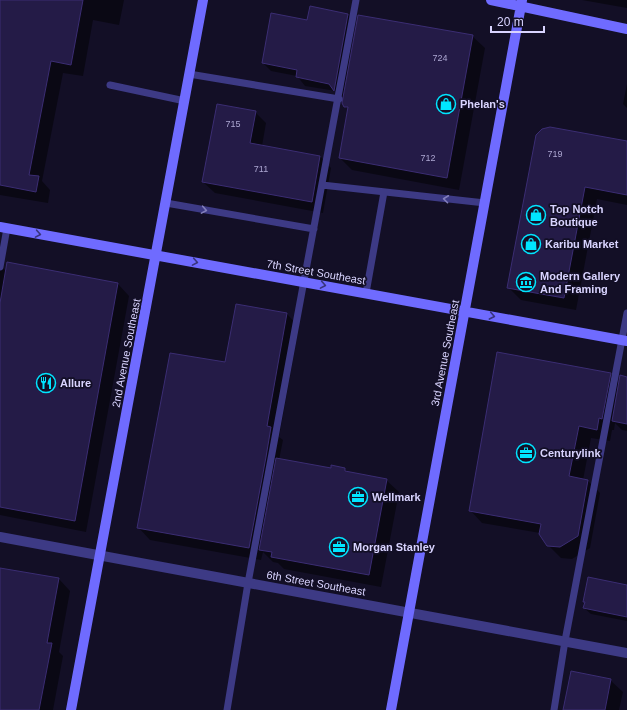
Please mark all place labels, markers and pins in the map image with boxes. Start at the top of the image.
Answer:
shop icon: Phelan's [435,93,457,115]
place label: Phelan's [460,98,505,110]
place label: Top Notch Boutique [550,203,604,228]
shop icon: Top Notch Boutique [525,204,547,226]
shop icon: Karibu Market [520,233,542,255]
place label: Karibu Market [545,238,619,250]
place label: Modern Gallery And Framing [540,270,621,295]
museum icon: Modern Gallery And Framing [515,271,537,293]
restaurant icon: Allure [35,372,57,394]
place label: Allure [60,377,91,389]
office icon: Centurylink [515,442,537,464]
place label: Centurylink [540,447,601,459]
office icon: Wellmark [347,486,369,508]
place label: Wellmark [372,491,422,503]
office icon: Morgan Stanley [328,536,350,558]
place label: Morgan Stanley [353,541,436,553]

